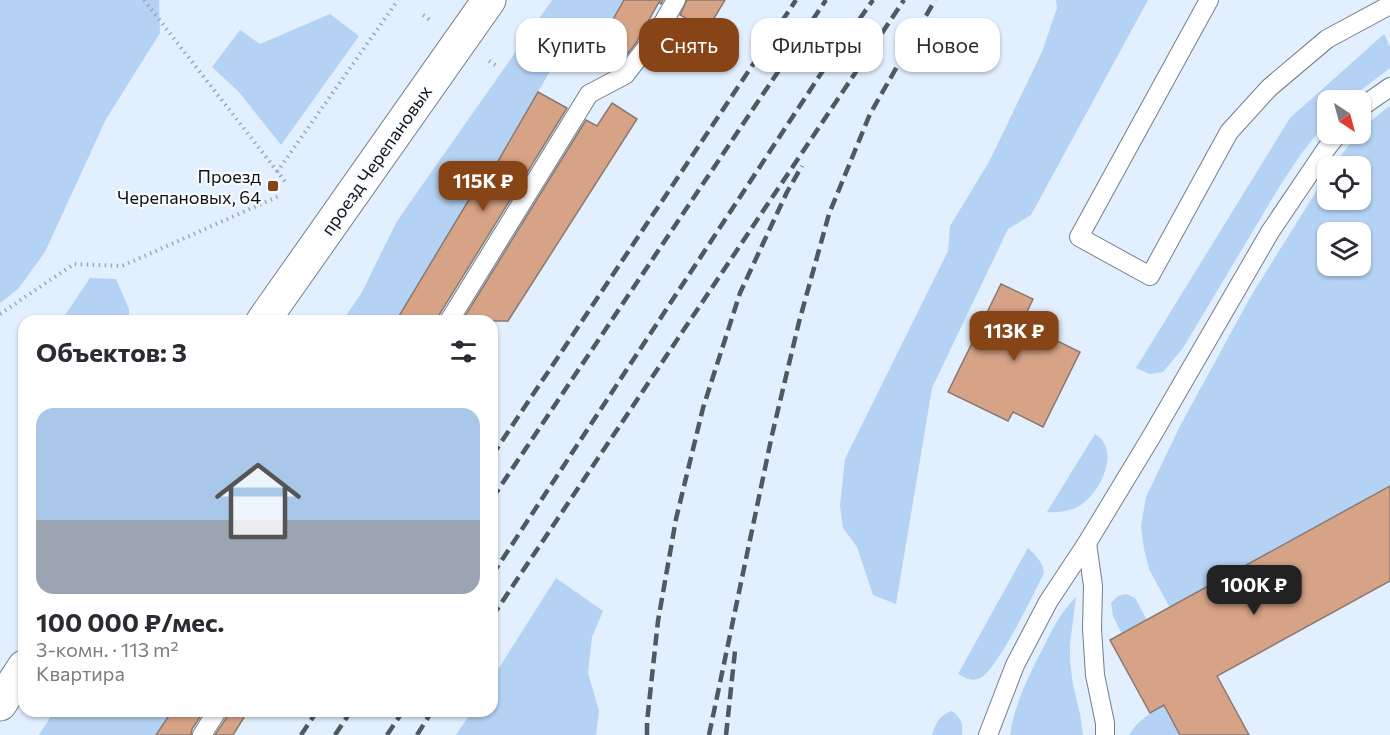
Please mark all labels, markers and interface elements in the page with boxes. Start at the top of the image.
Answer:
chip: Купить [516,18,627,72]
chip: Снять [639,18,739,72]
chip: Фильтры [751,18,883,72]
chip: Новое [895,18,1000,72]
street label: проезд Черепановых [316,80,436,239]
north arrow [1317,90,1371,144]
map controls [1317,90,1371,276]
button: locate [1317,156,1371,210]
pin: 115K ₽ [434,161,532,212]
place label: Проезд Черепановых, 64 [117,165,261,208]
text: 115K ₽ [453,168,513,192]
marker: Проезд Черепановых, 64 [266,179,280,193]
button: layers [1317,222,1371,276]
pin: 113K ₽ [965,311,1063,362]
text: 113K ₽ [984,318,1044,342]
icon: filters [447,335,480,368]
text: Объектов: 3 [36,336,187,367]
icon: home [204,447,312,555]
pin: 100K ₽ [1205,565,1303,616]
text: 100K ₽ [1221,572,1287,596]
text: 100 000 ₽/мес. [36,606,224,637]
text: 3-комн. · 113 m² [36,637,179,661]
text: Квартира [36,661,125,685]

